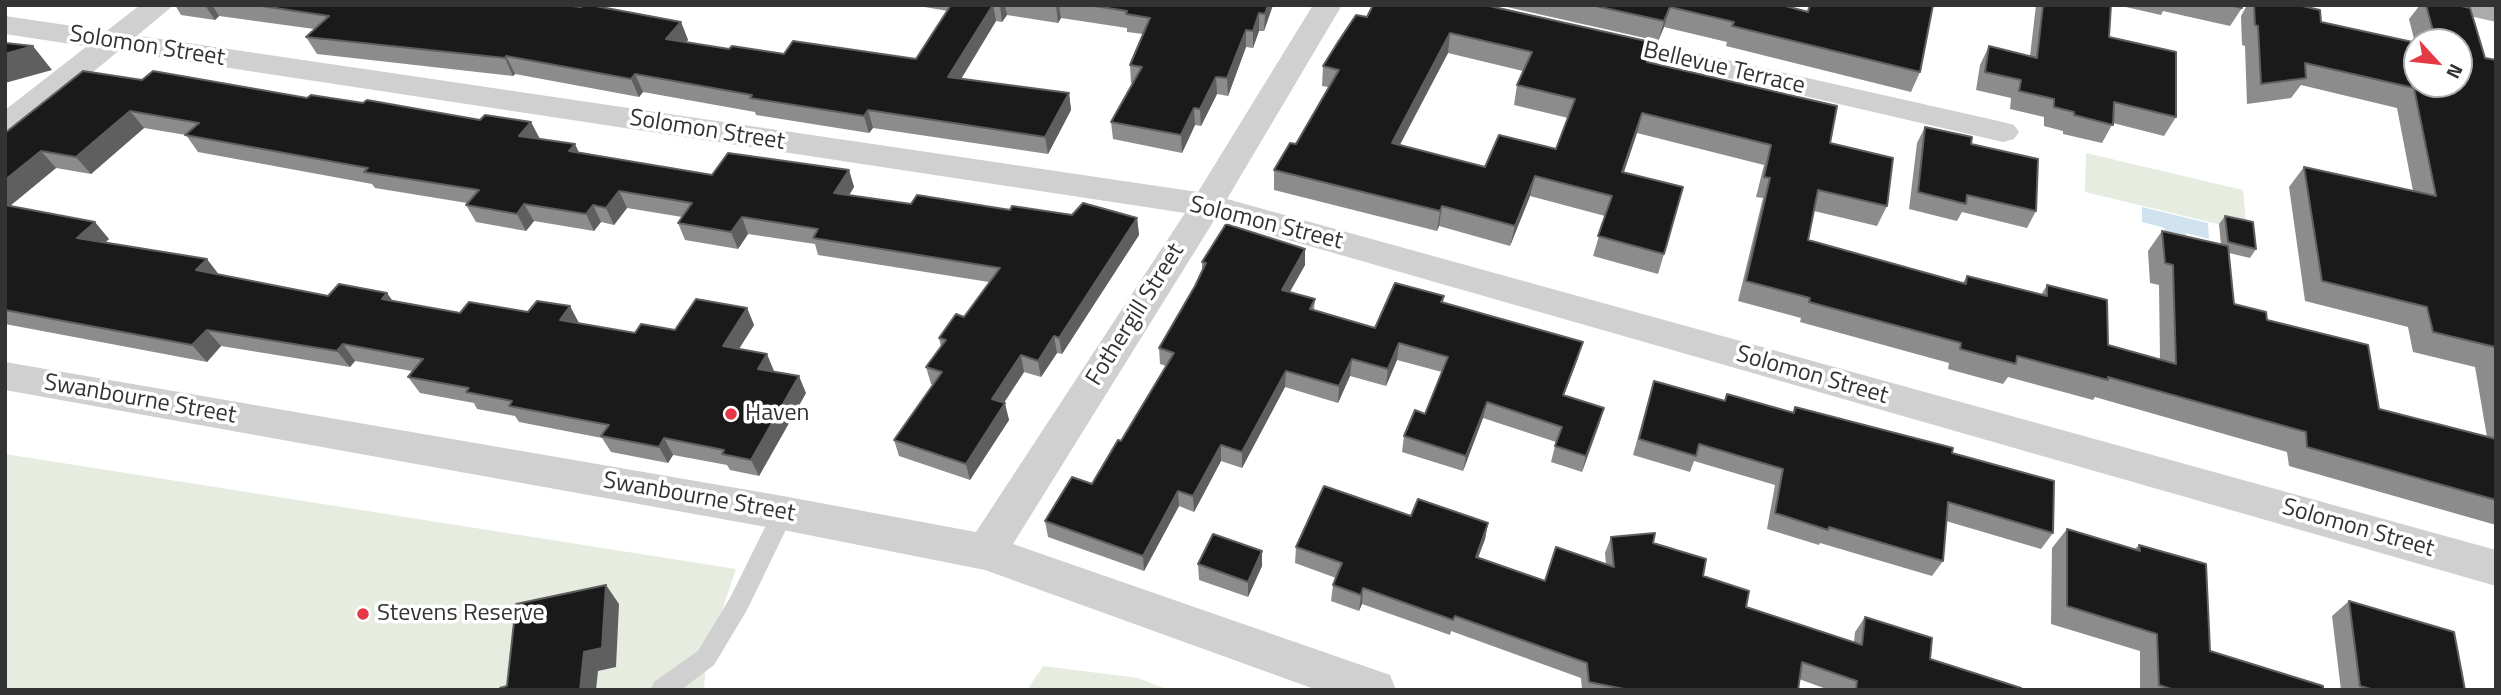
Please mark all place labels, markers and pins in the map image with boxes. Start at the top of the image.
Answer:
place label: Haven [745,400,809,428]
marker: Haven [723,406,739,422]
place label: Stevens Reserve [377,600,545,628]
marker: Stevens Reserve [355,606,371,622]

